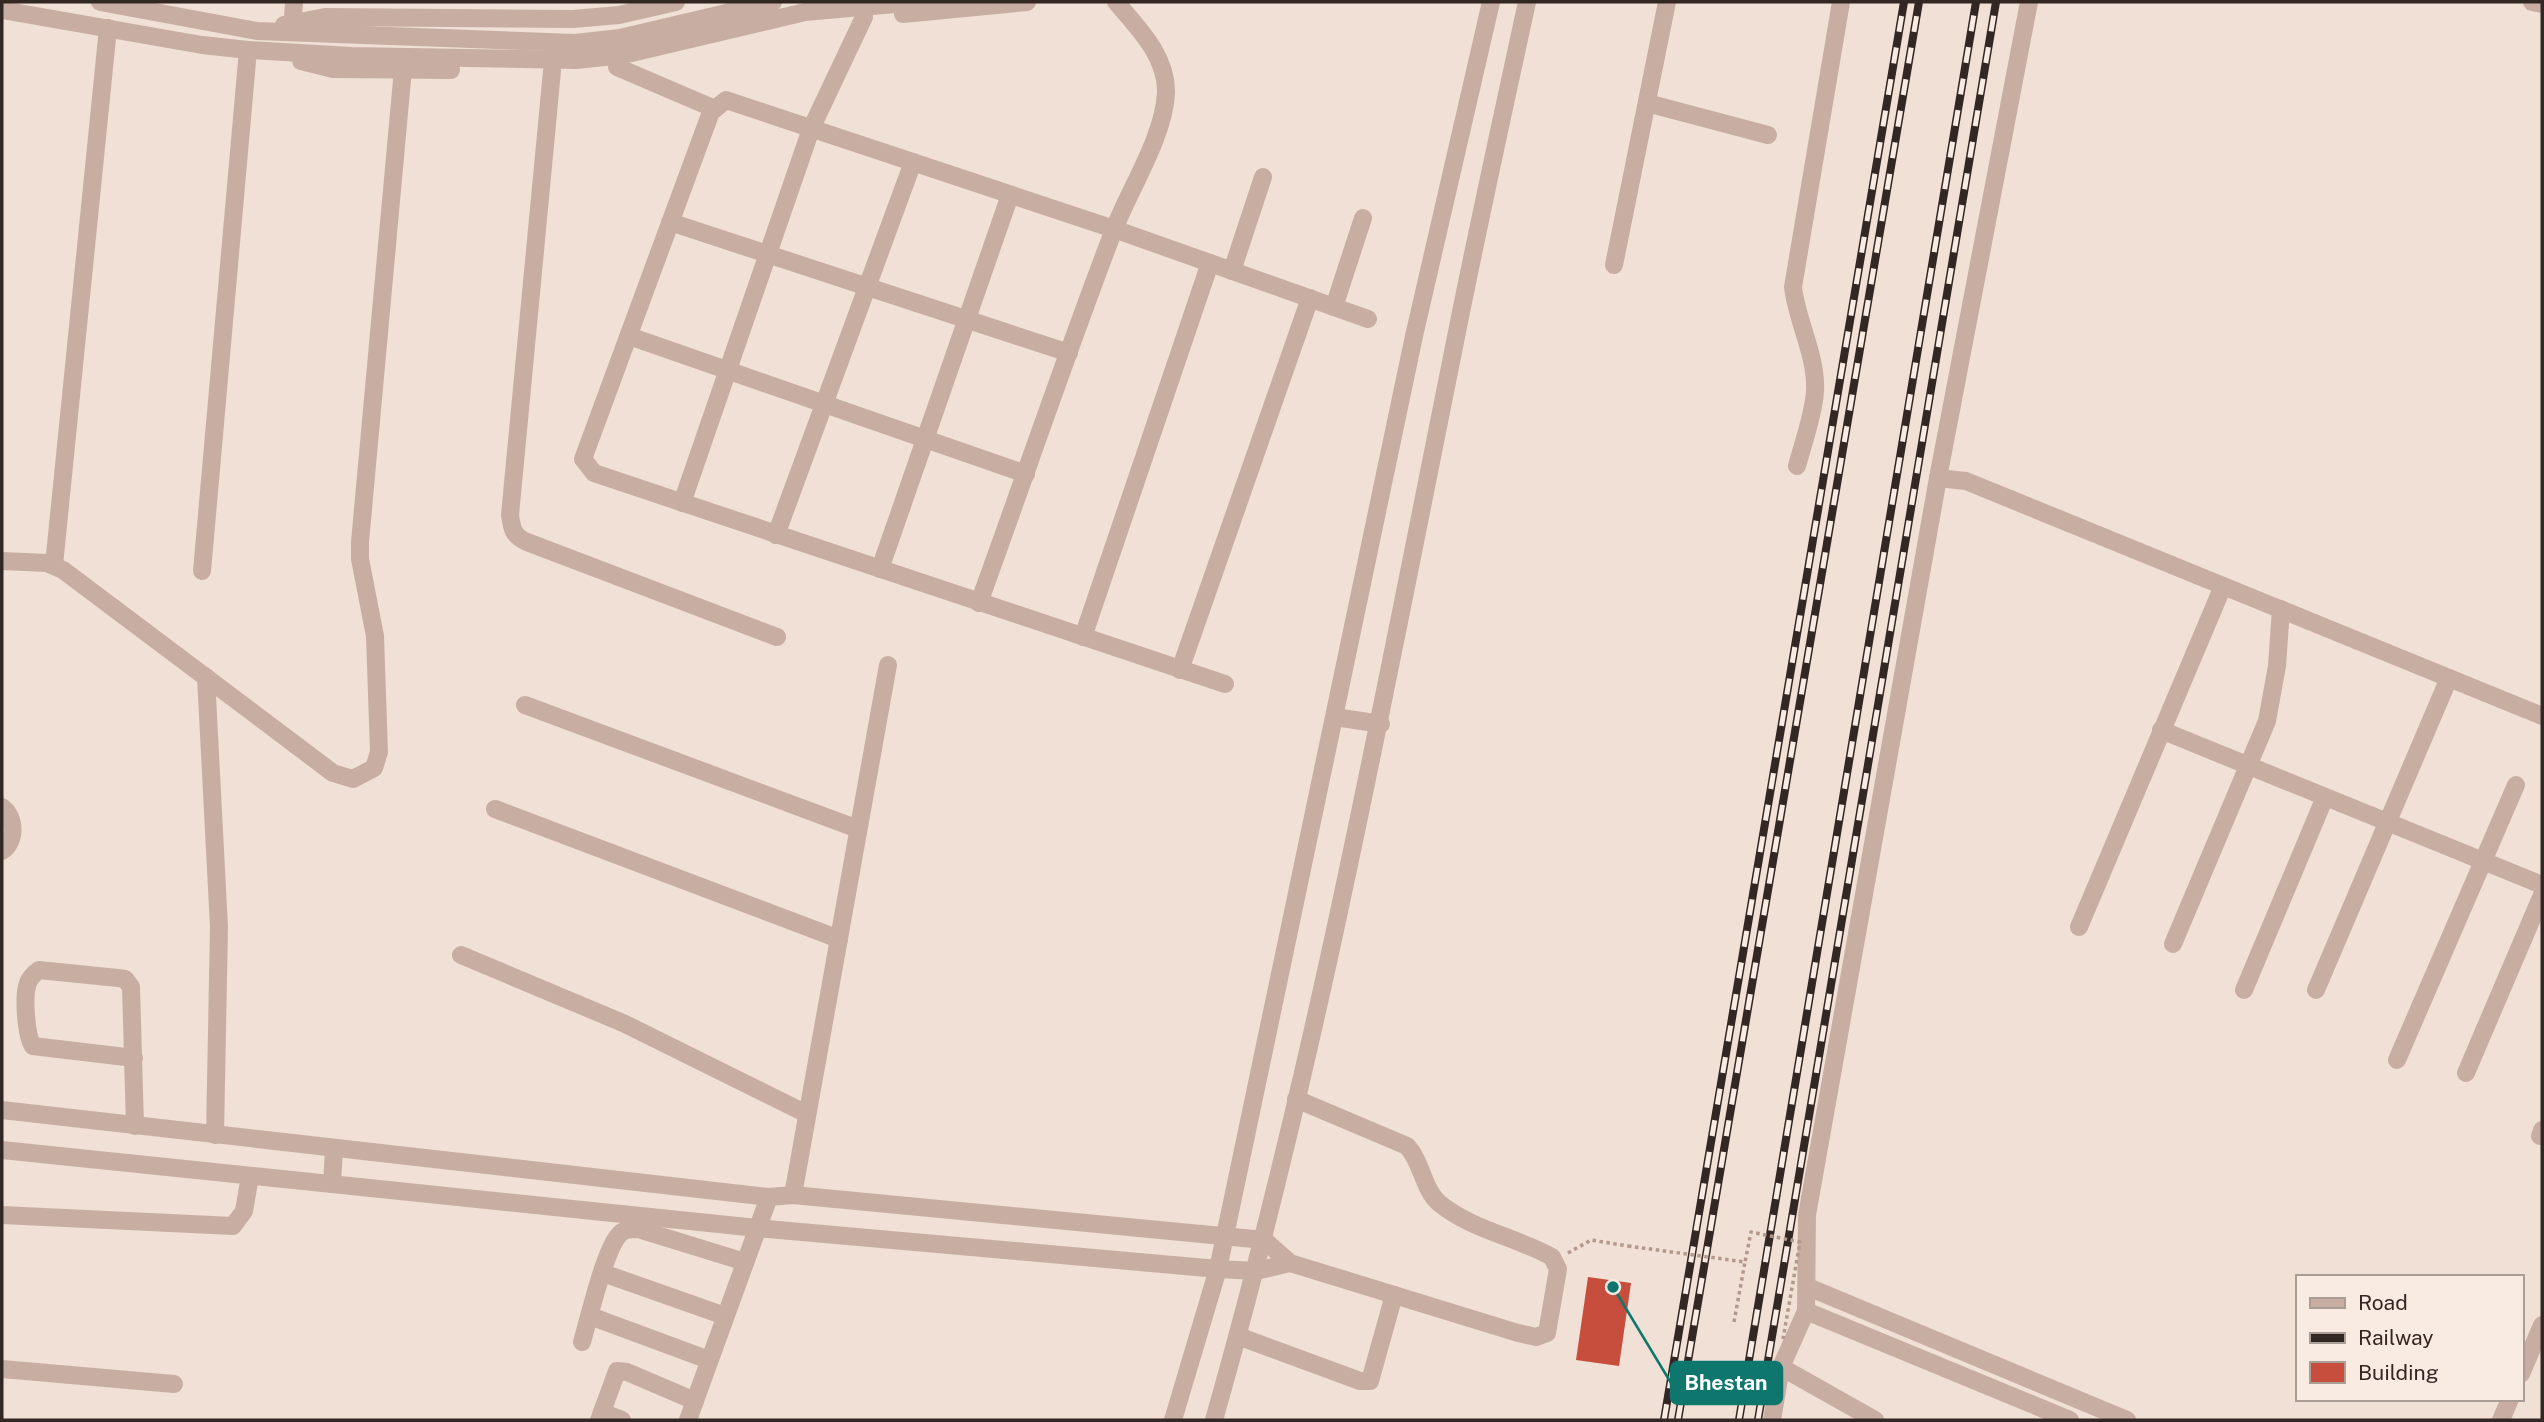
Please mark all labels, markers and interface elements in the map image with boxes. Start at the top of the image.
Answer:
legend [2296,1275,2523,1401]
text: Road [2358,1290,2408,1315]
text: Railway [2358,1325,2434,1350]
text: Building [2358,1360,2439,1385]
callout: Bhestan [1671,1362,1782,1404]
text: Bhestan [1685,1370,1767,1395]

